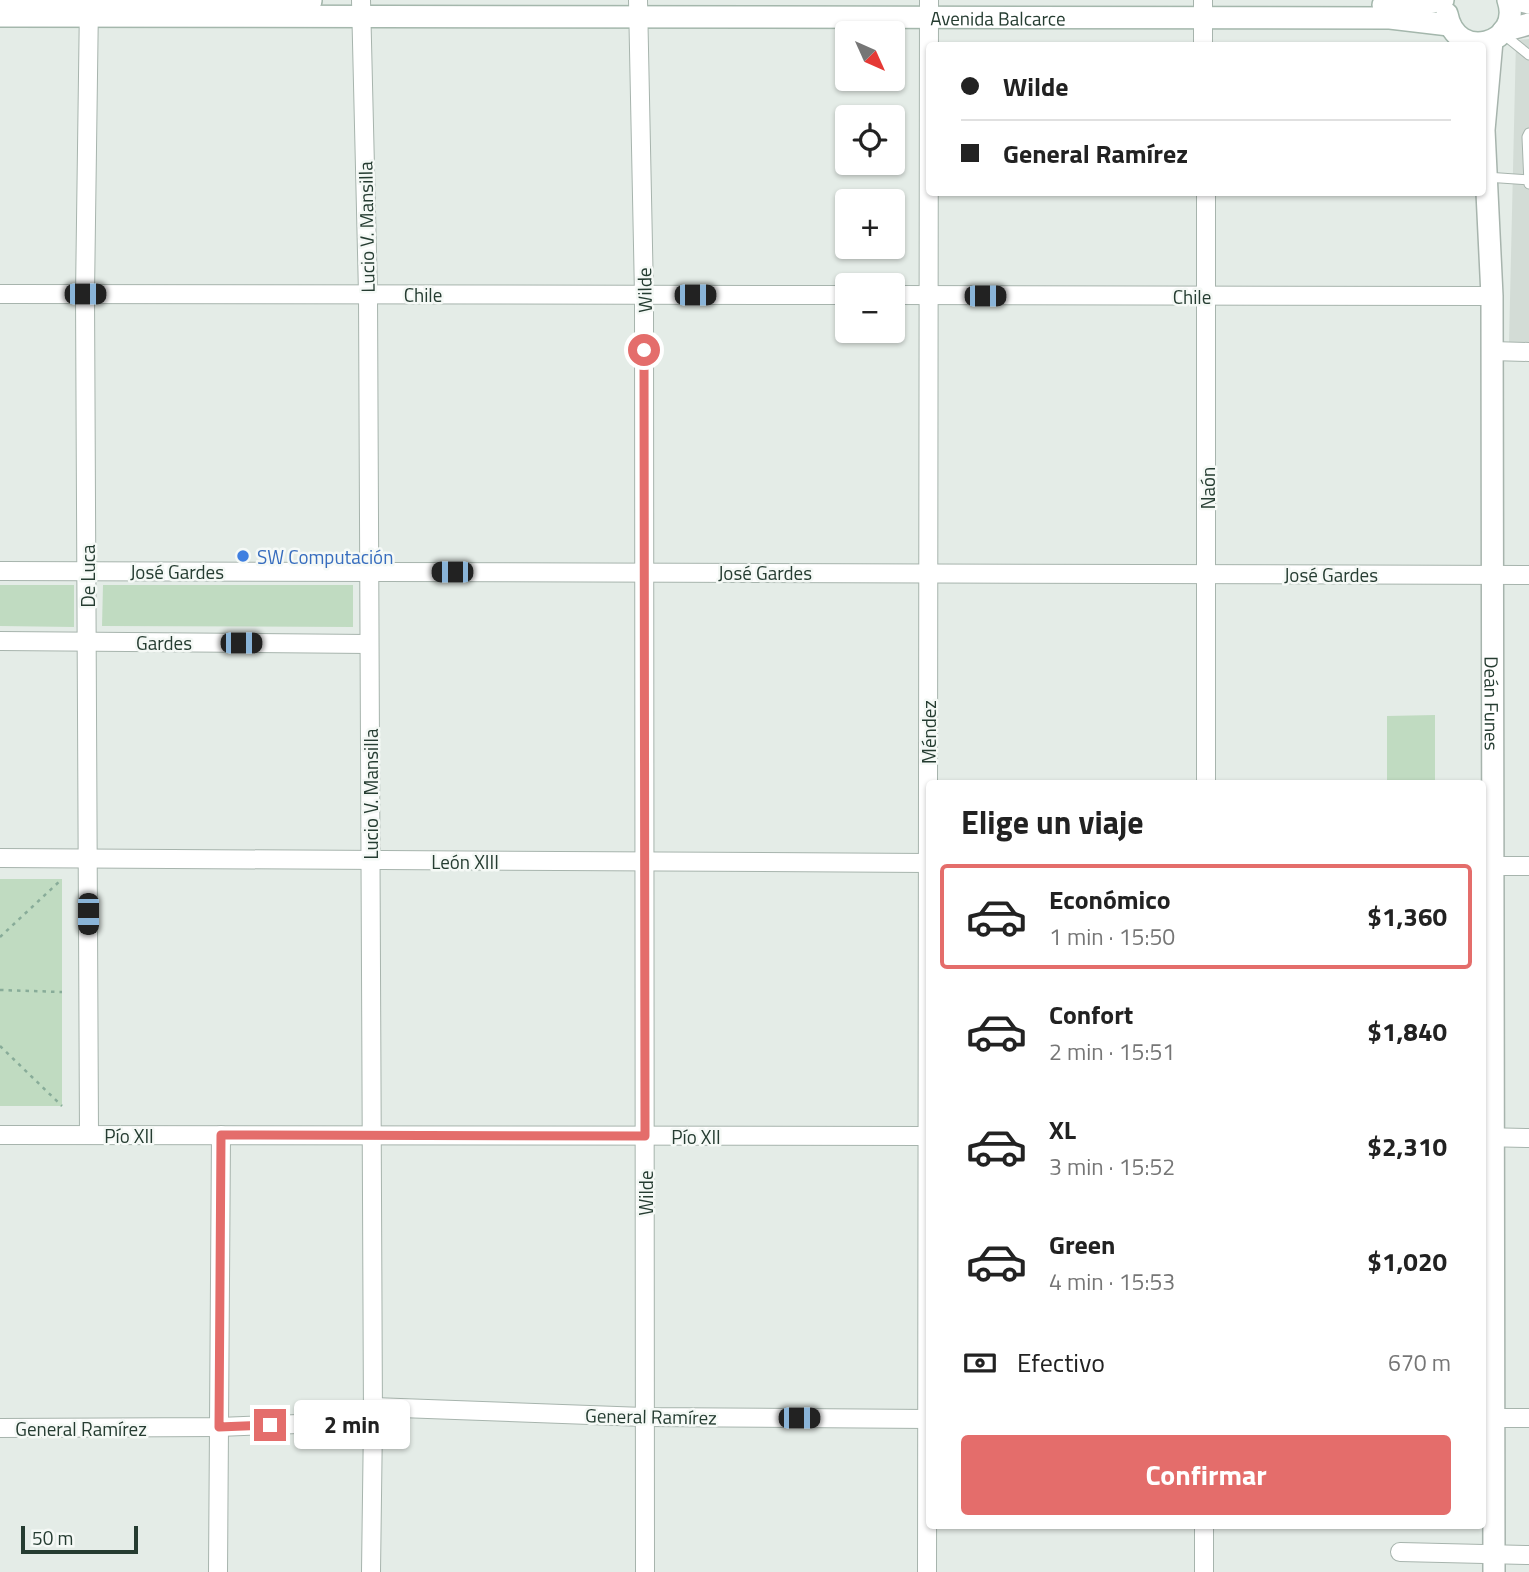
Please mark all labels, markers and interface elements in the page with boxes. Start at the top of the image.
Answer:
street label: Avenida Balcarce [930,3,1066,32]
north arrow [835,21,905,91]
map controls [835,21,905,343]
text: Wilde [1003,67,1068,106]
button: locate [835,105,905,175]
text: General Ramírez [1003,134,1188,173]
street label: Lucio V. Mansilla [350,161,382,293]
button: + [835,189,905,259]
street label: Wilde [629,267,659,313]
button: − [835,273,905,343]
street label: Chile [404,280,442,309]
street label: Chile [1173,282,1211,311]
car [65,284,107,305]
car [675,285,717,306]
car [965,286,1007,307]
route start [628,334,660,366]
street label: Naón [1193,467,1222,509]
place label: SW Computación [257,542,393,571]
street label: De Luca [73,544,102,607]
marker: SW Computación [235,548,251,564]
street label: José Gardes [130,557,224,586]
street label: José Gardes [718,558,812,587]
street label: José Gardes [1284,560,1378,589]
car [432,562,474,583]
street label: Gardes [136,628,192,657]
car [221,633,263,654]
street label: Deán Funes [1478,656,1507,751]
street label: Méndez [914,700,943,764]
street label: Lucio V. Mansilla [356,728,385,860]
text: Elige un viaje [961,798,1144,846]
street label: León XIII [431,847,499,876]
text: Económico [1049,880,1171,919]
icon: car [965,885,1028,948]
car [78,893,99,935]
text: $1,360 [1367,897,1447,936]
text: 1 min · 15:50 [1049,919,1175,954]
text: Confort [1049,995,1133,1034]
icon: car [965,1000,1028,1063]
text: $1,840 [1367,1012,1447,1051]
text: 2 min · 15:51 [1049,1034,1175,1069]
text: XL [1049,1110,1076,1149]
icon: car [965,1115,1028,1178]
street label: Pío XII [104,1121,154,1150]
street label: Pío XII [671,1122,721,1151]
text: $2,310 [1367,1127,1447,1166]
text: 3 min · 15:52 [1049,1149,1175,1184]
street label: Wilde [631,1170,660,1216]
text: Green [1049,1225,1115,1264]
icon: car [965,1230,1028,1293]
text: $1,020 [1367,1242,1447,1281]
text: 4 min · 15:53 [1049,1264,1175,1299]
text: Efectivo [1017,1343,1105,1382]
icon: cash [961,1344,999,1382]
text: 670 m [1388,1345,1451,1380]
callout: 2 min [294,1400,410,1450]
street label: General Ramírez [585,1400,717,1432]
text: 2 min [324,1407,380,1442]
car [779,1408,821,1429]
route end [254,1409,286,1441]
street label: General Ramírez [15,1414,147,1443]
button: Confirmar [961,1435,1451,1515]
scale bar [21,1523,138,1555]
text: 50 m [32,1523,73,1552]

